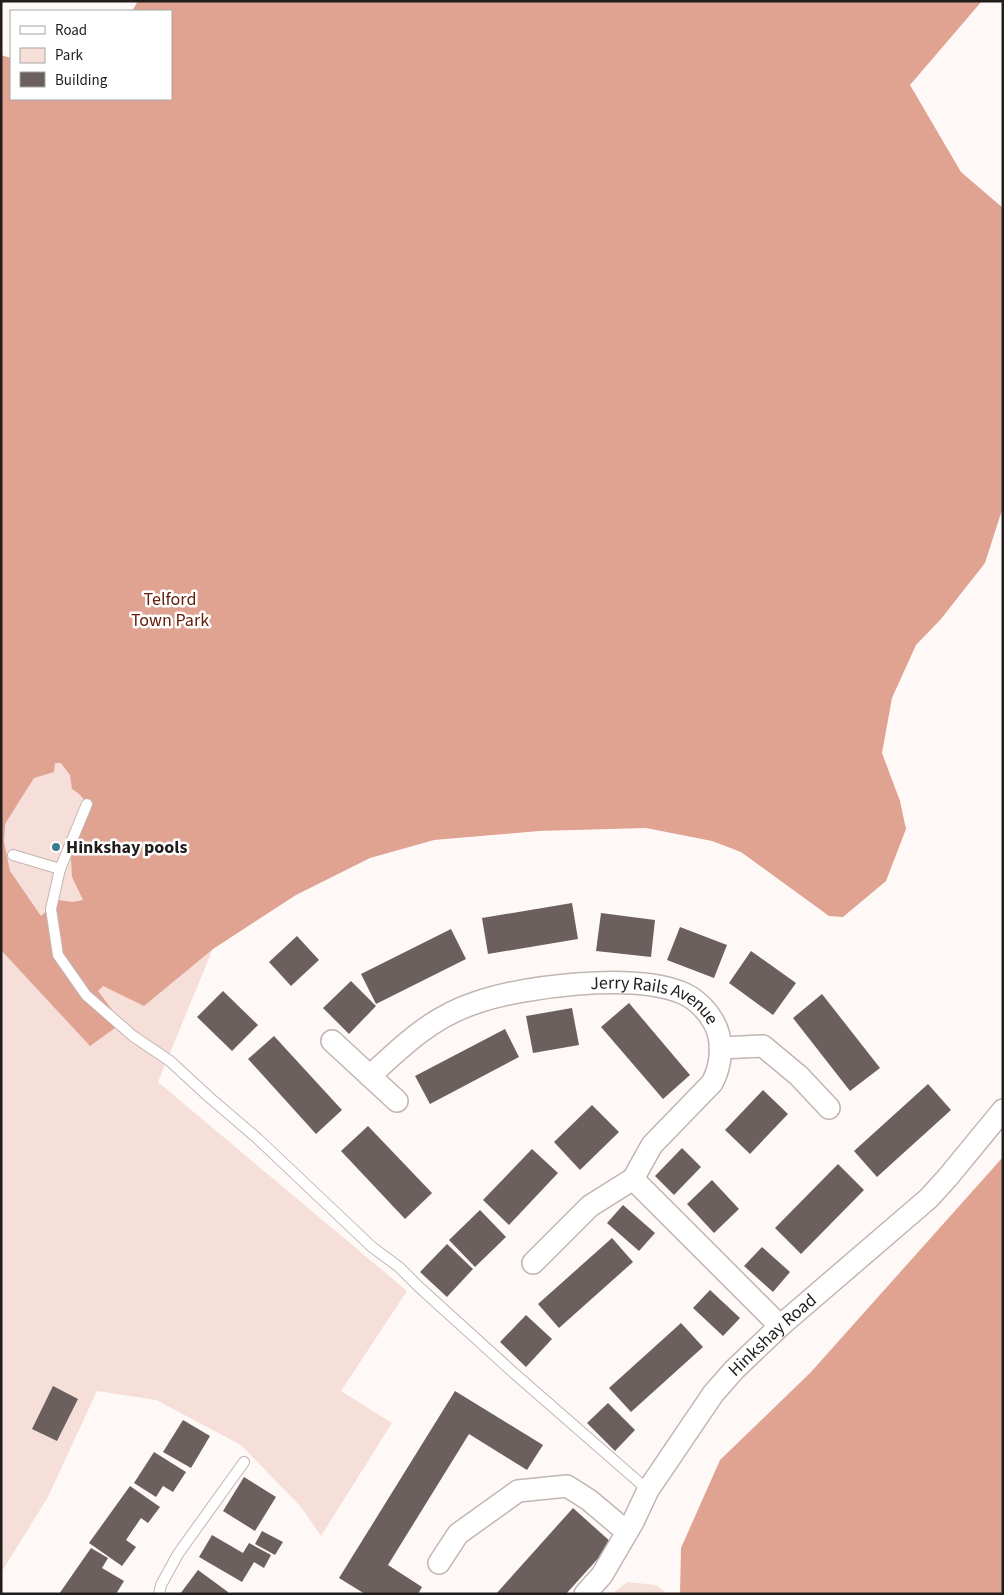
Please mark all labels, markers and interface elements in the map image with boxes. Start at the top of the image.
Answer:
legend [10,10,172,100]
text: Road [55,20,87,41]
text: Park [55,45,84,66]
text: Building [55,70,108,91]
park label: Telford Town Park [131,587,209,633]
place label: Hinkshay pools [66,835,187,860]
marker: Hinkshay pools [50,841,62,853]
street label: Jerry Rails Avenue [590,970,725,1029]
street label: Hinkshay Road [722,1288,822,1382]

